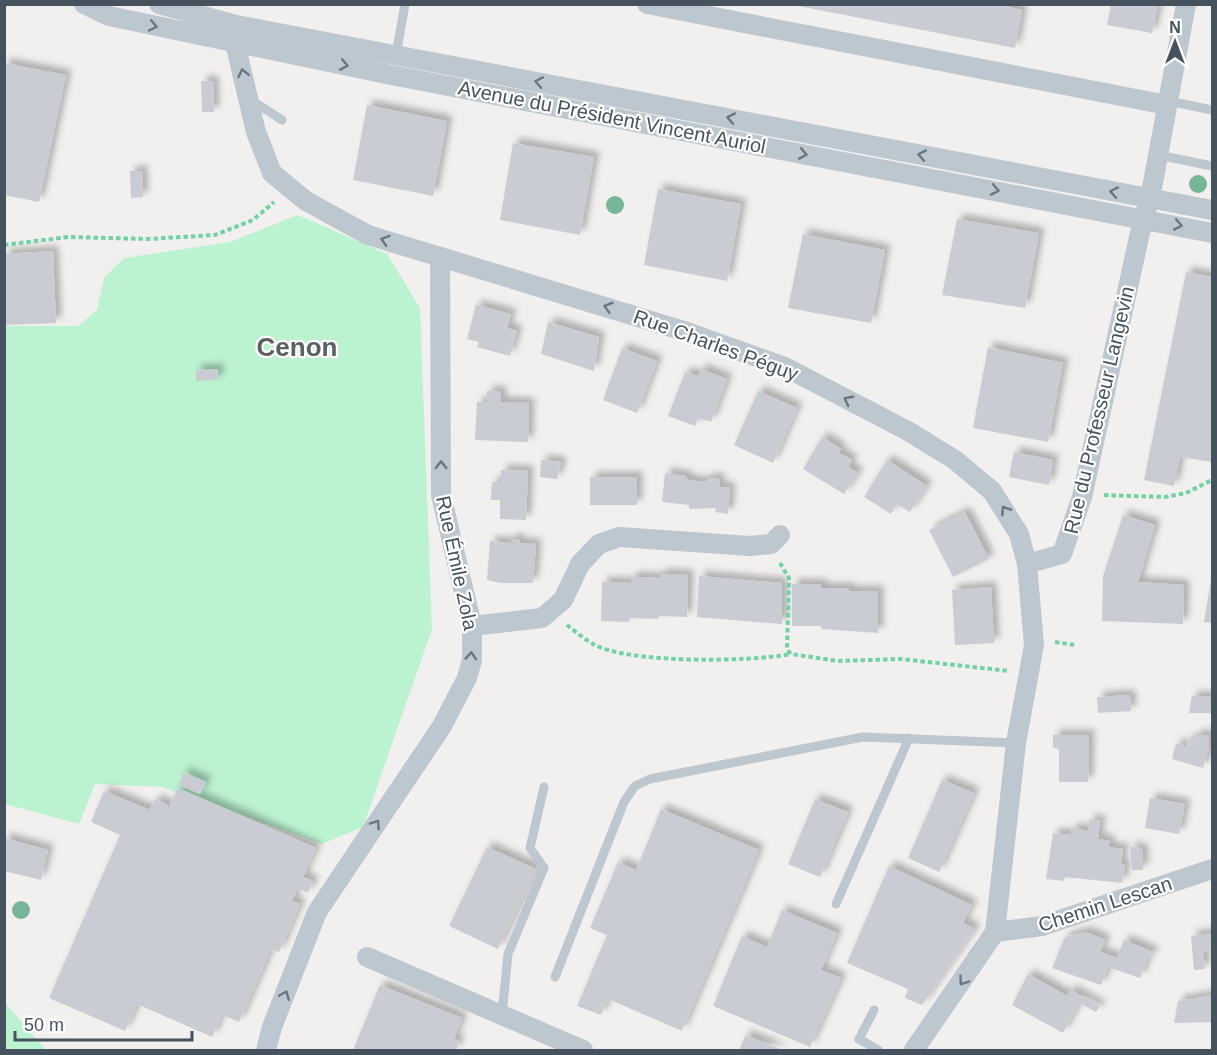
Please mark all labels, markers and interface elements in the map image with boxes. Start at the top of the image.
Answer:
north arrow [1145,12,1205,72]
one-way arrow [147,19,157,32]
text: N [1169,19,1181,36]
one-way arrow [338,58,348,71]
one-way arrow [237,68,250,78]
street label: Avenue du Président Vincent Auriol [456,76,768,158]
one-way arrow [535,76,545,89]
one-way arrow [726,112,736,125]
one-way arrow [798,147,808,160]
one-way arrow [918,149,928,162]
one-way arrow [989,183,999,196]
one-way arrow [1109,186,1119,199]
one-way arrow [1172,218,1182,231]
one-way arrow [380,235,391,248]
street label: Rue du Professeur Langevin [1060,284,1138,536]
one-way arrow [603,302,614,315]
street label: Rue Charles Péguy [631,305,801,385]
district label: Cenon [257,332,337,362]
one-way arrow [843,395,854,407]
one-way arrow [435,460,447,469]
street label: Rue Émile Zola [432,494,482,633]
one-way arrow [1002,506,1013,517]
one-way arrow [465,651,478,660]
one-way arrow [369,820,380,831]
street label: Chemin Lescan [1036,872,1174,936]
one-way arrow [959,975,970,986]
one-way arrow [278,990,290,1001]
scale bar [15,1004,192,1042]
text: 50 m [24,1015,64,1035]

